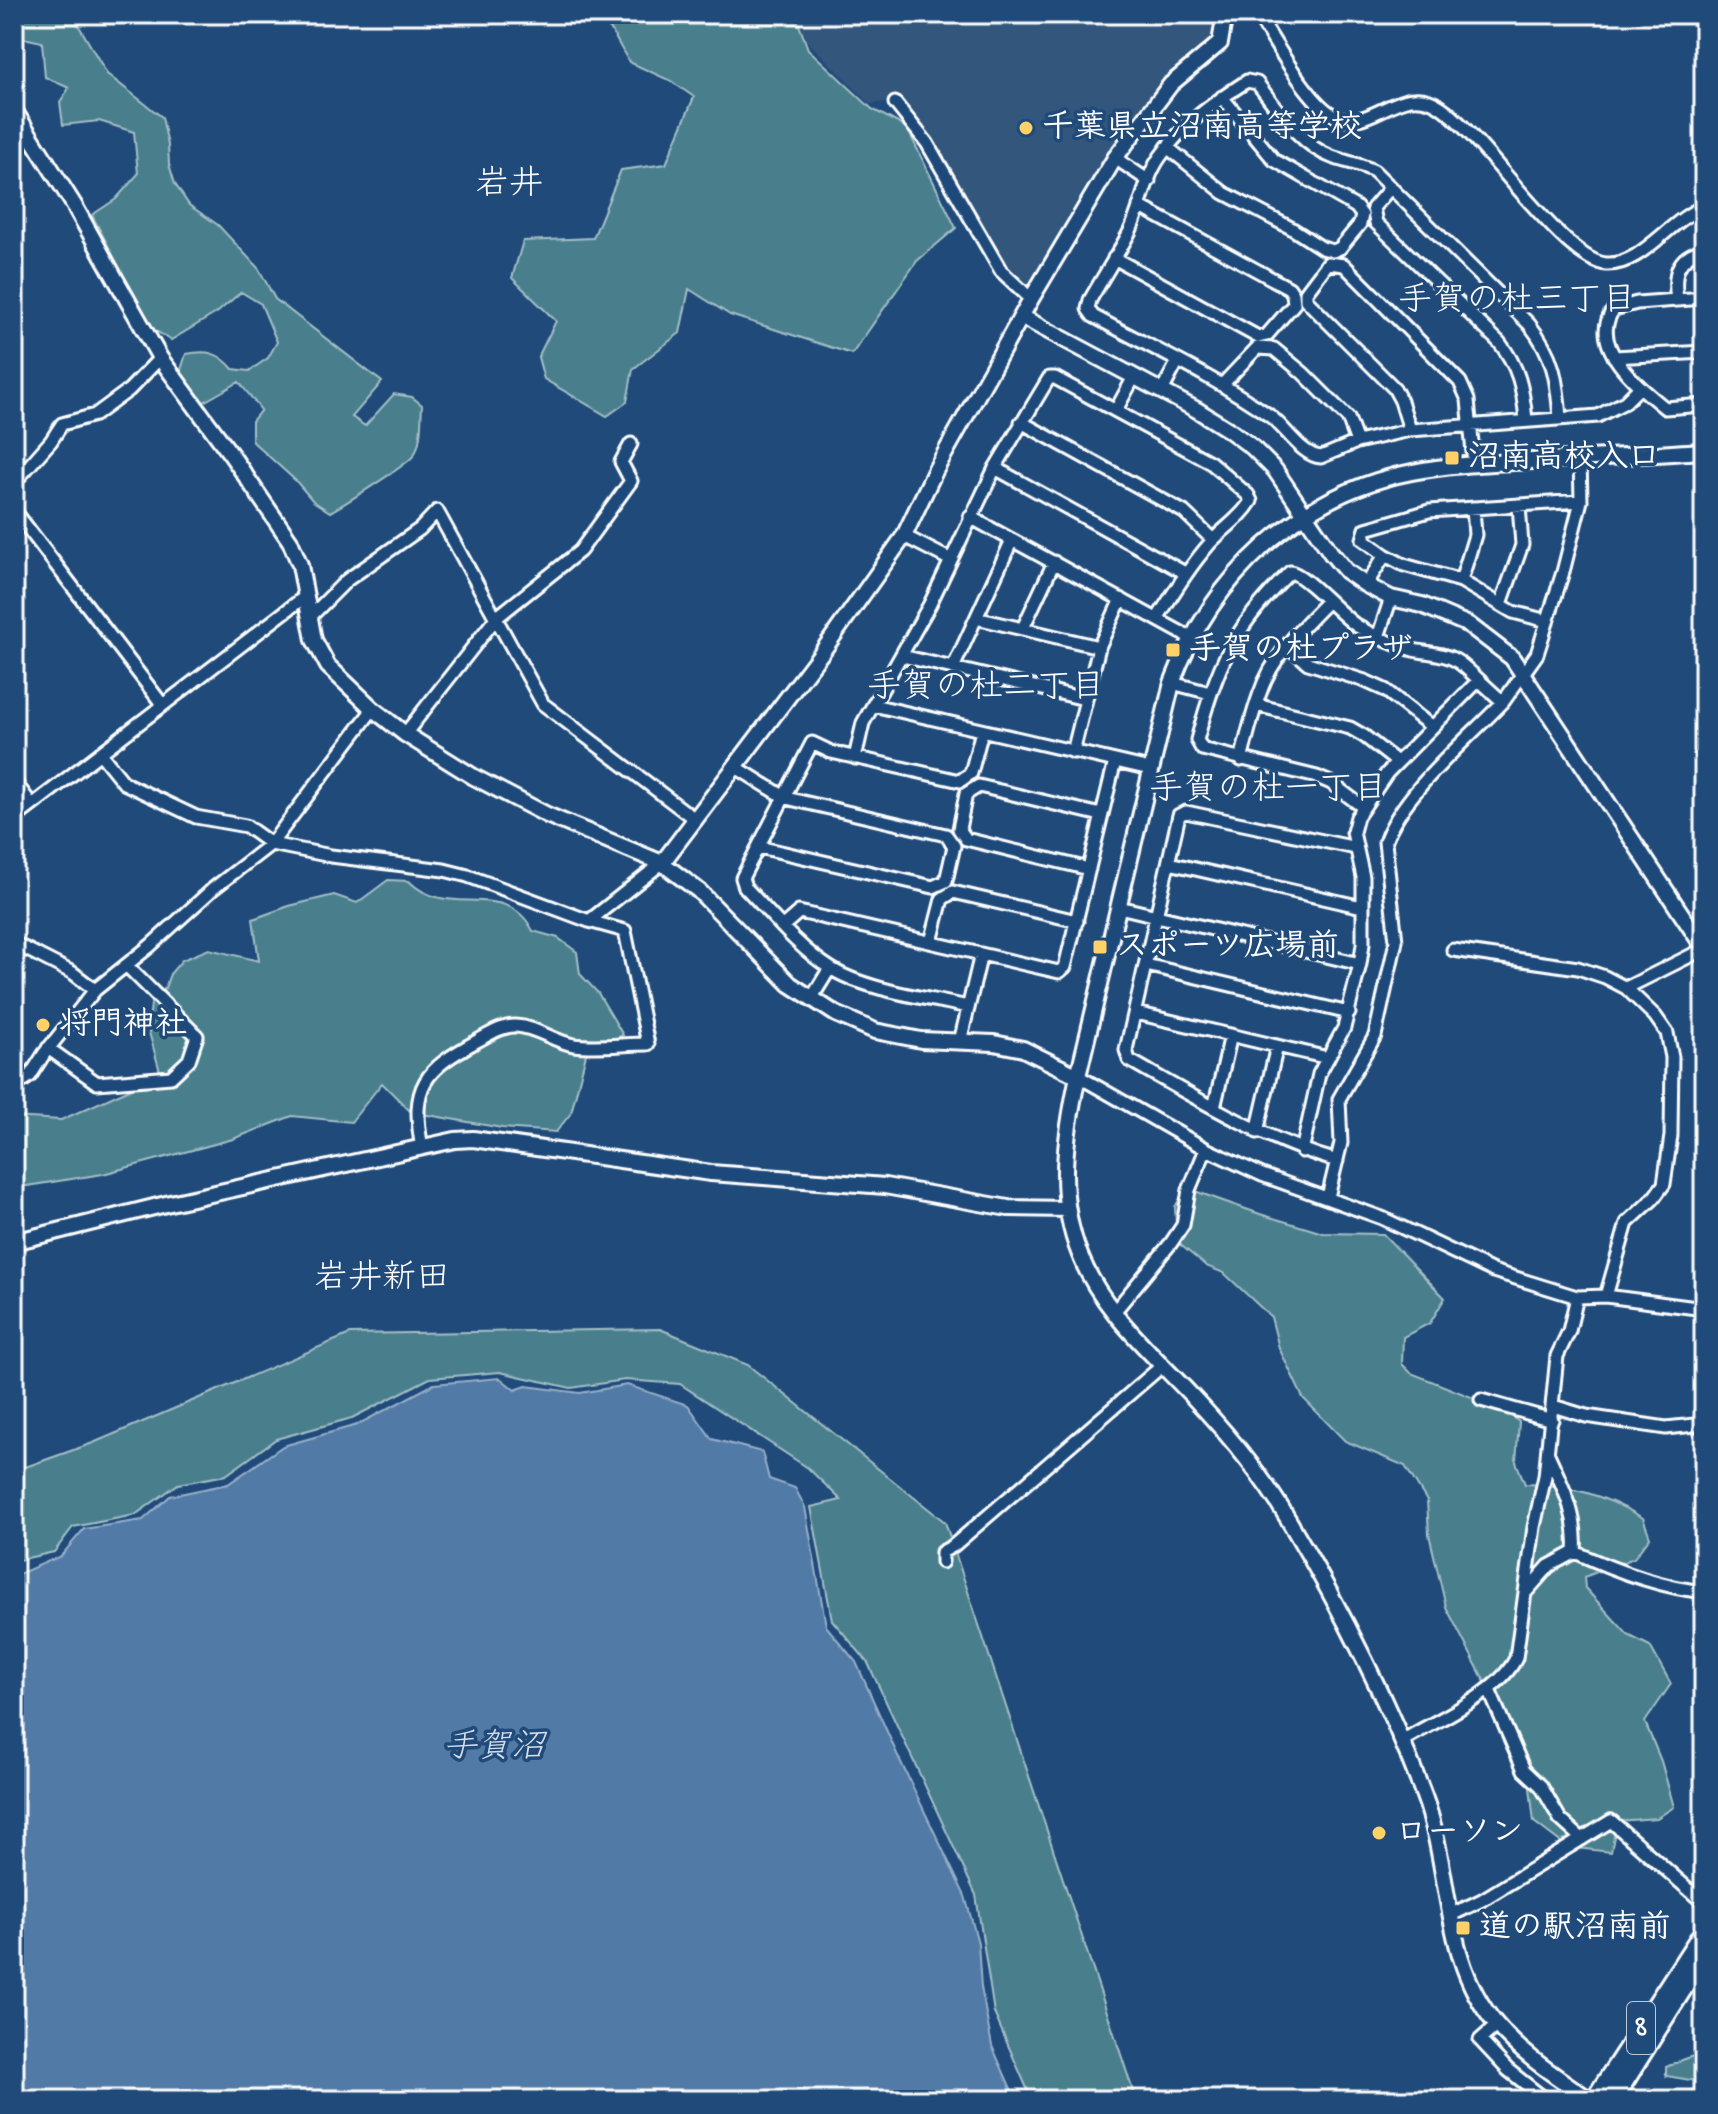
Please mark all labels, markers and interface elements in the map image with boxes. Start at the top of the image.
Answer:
place label: 千葉県立沼南高等学校 [1042,105,1362,152]
marker: 千葉県立沼南高等学校 [1017,119,1035,137]
district label: 岩井 [475,160,543,210]
district label: 手賀の杜三丁目 [1398,276,1636,326]
place label: 沼南高校入口 [1468,435,1660,482]
marker: 沼南高校入口 [1443,449,1461,467]
place label: 手賀の杜プラザ [1189,627,1413,674]
marker: 手賀の杜プラザ [1164,641,1182,659]
district label: 手賀の杜二丁目 [867,663,1105,713]
district label: 手賀の杜一丁目 [1149,765,1387,815]
place label: スポーツ広場前 [1116,924,1339,971]
marker: スポーツ広場前 [1091,938,1109,956]
place label: 将門神社 [59,1002,187,1049]
marker: 将門神社 [34,1016,52,1034]
district label: 岩井新田 [314,1254,450,1304]
water label: 手賀沼 [443,1723,548,1773]
place label: ローソン [1395,1810,1523,1857]
marker: ローソン [1370,1824,1388,1842]
place label: 道の駅沼南前 [1479,1905,1671,1952]
marker: 道の駅沼南前 [1454,1919,1472,1937]
road number: 8 [1627,2002,1655,2054]

